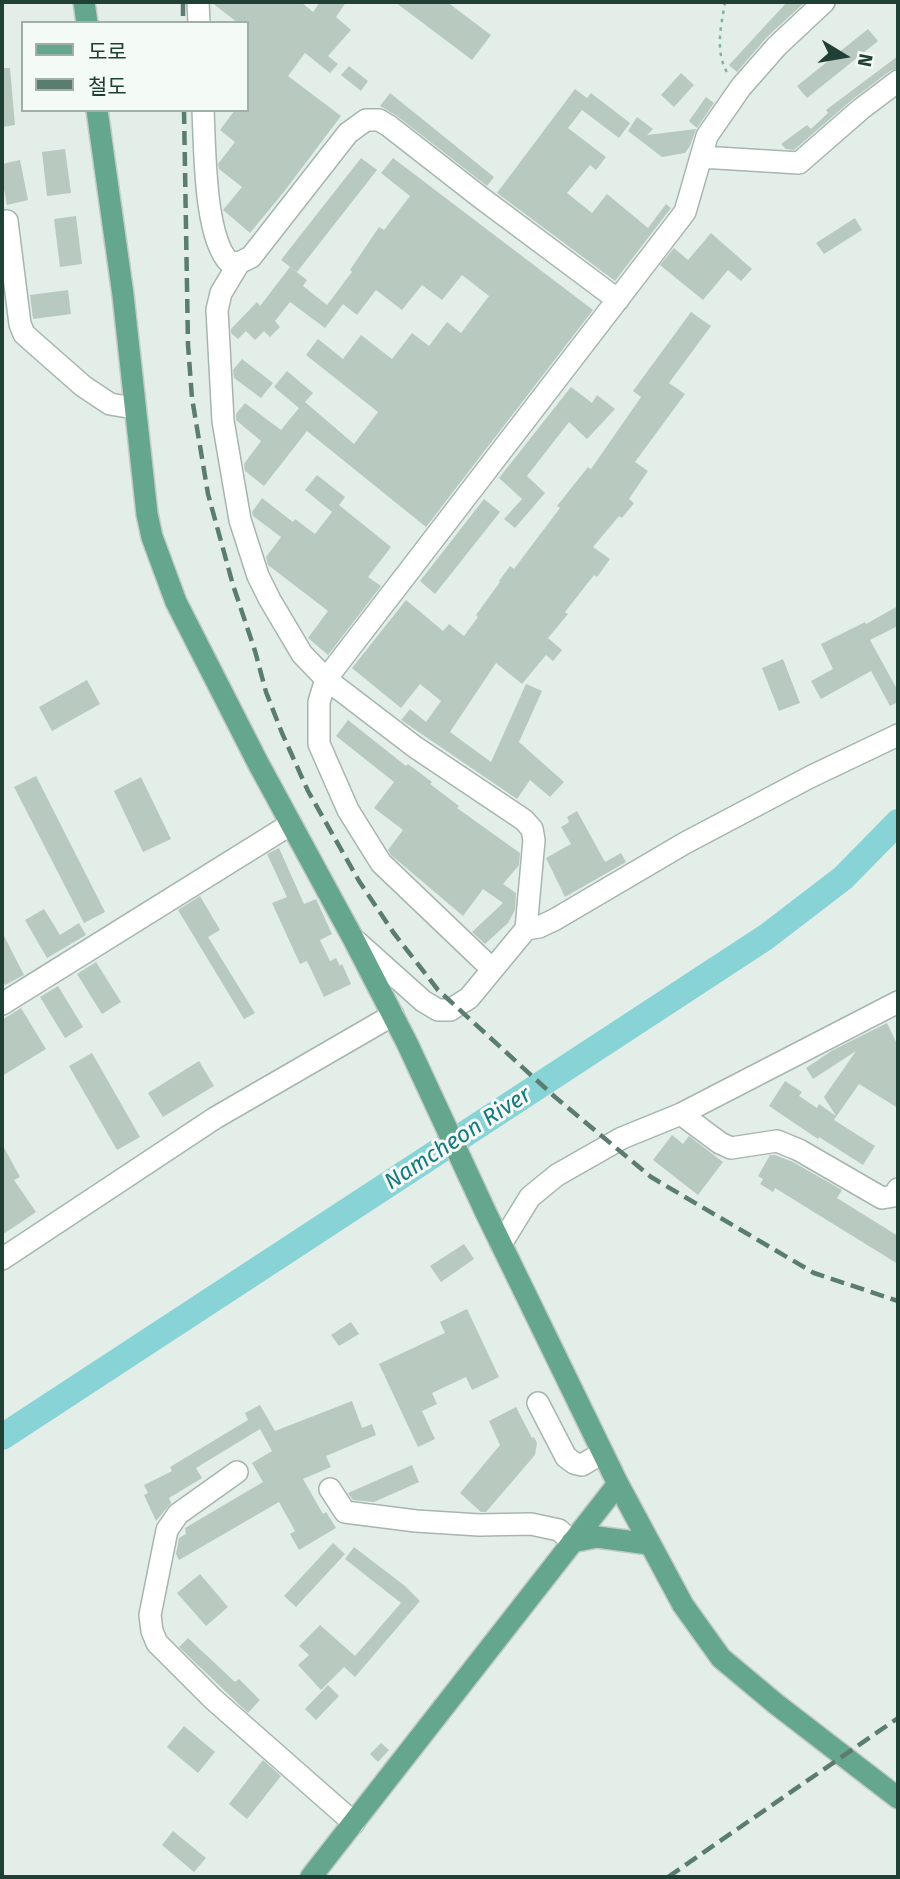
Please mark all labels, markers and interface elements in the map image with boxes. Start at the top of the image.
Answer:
legend [21,21,248,112]
north arrow [809,21,879,91]
text: 도로 [88,39,127,65]
text: N [853,52,878,68]
text: 철도 [88,74,127,100]
water label: Namcheon River [380,1081,536,1197]

